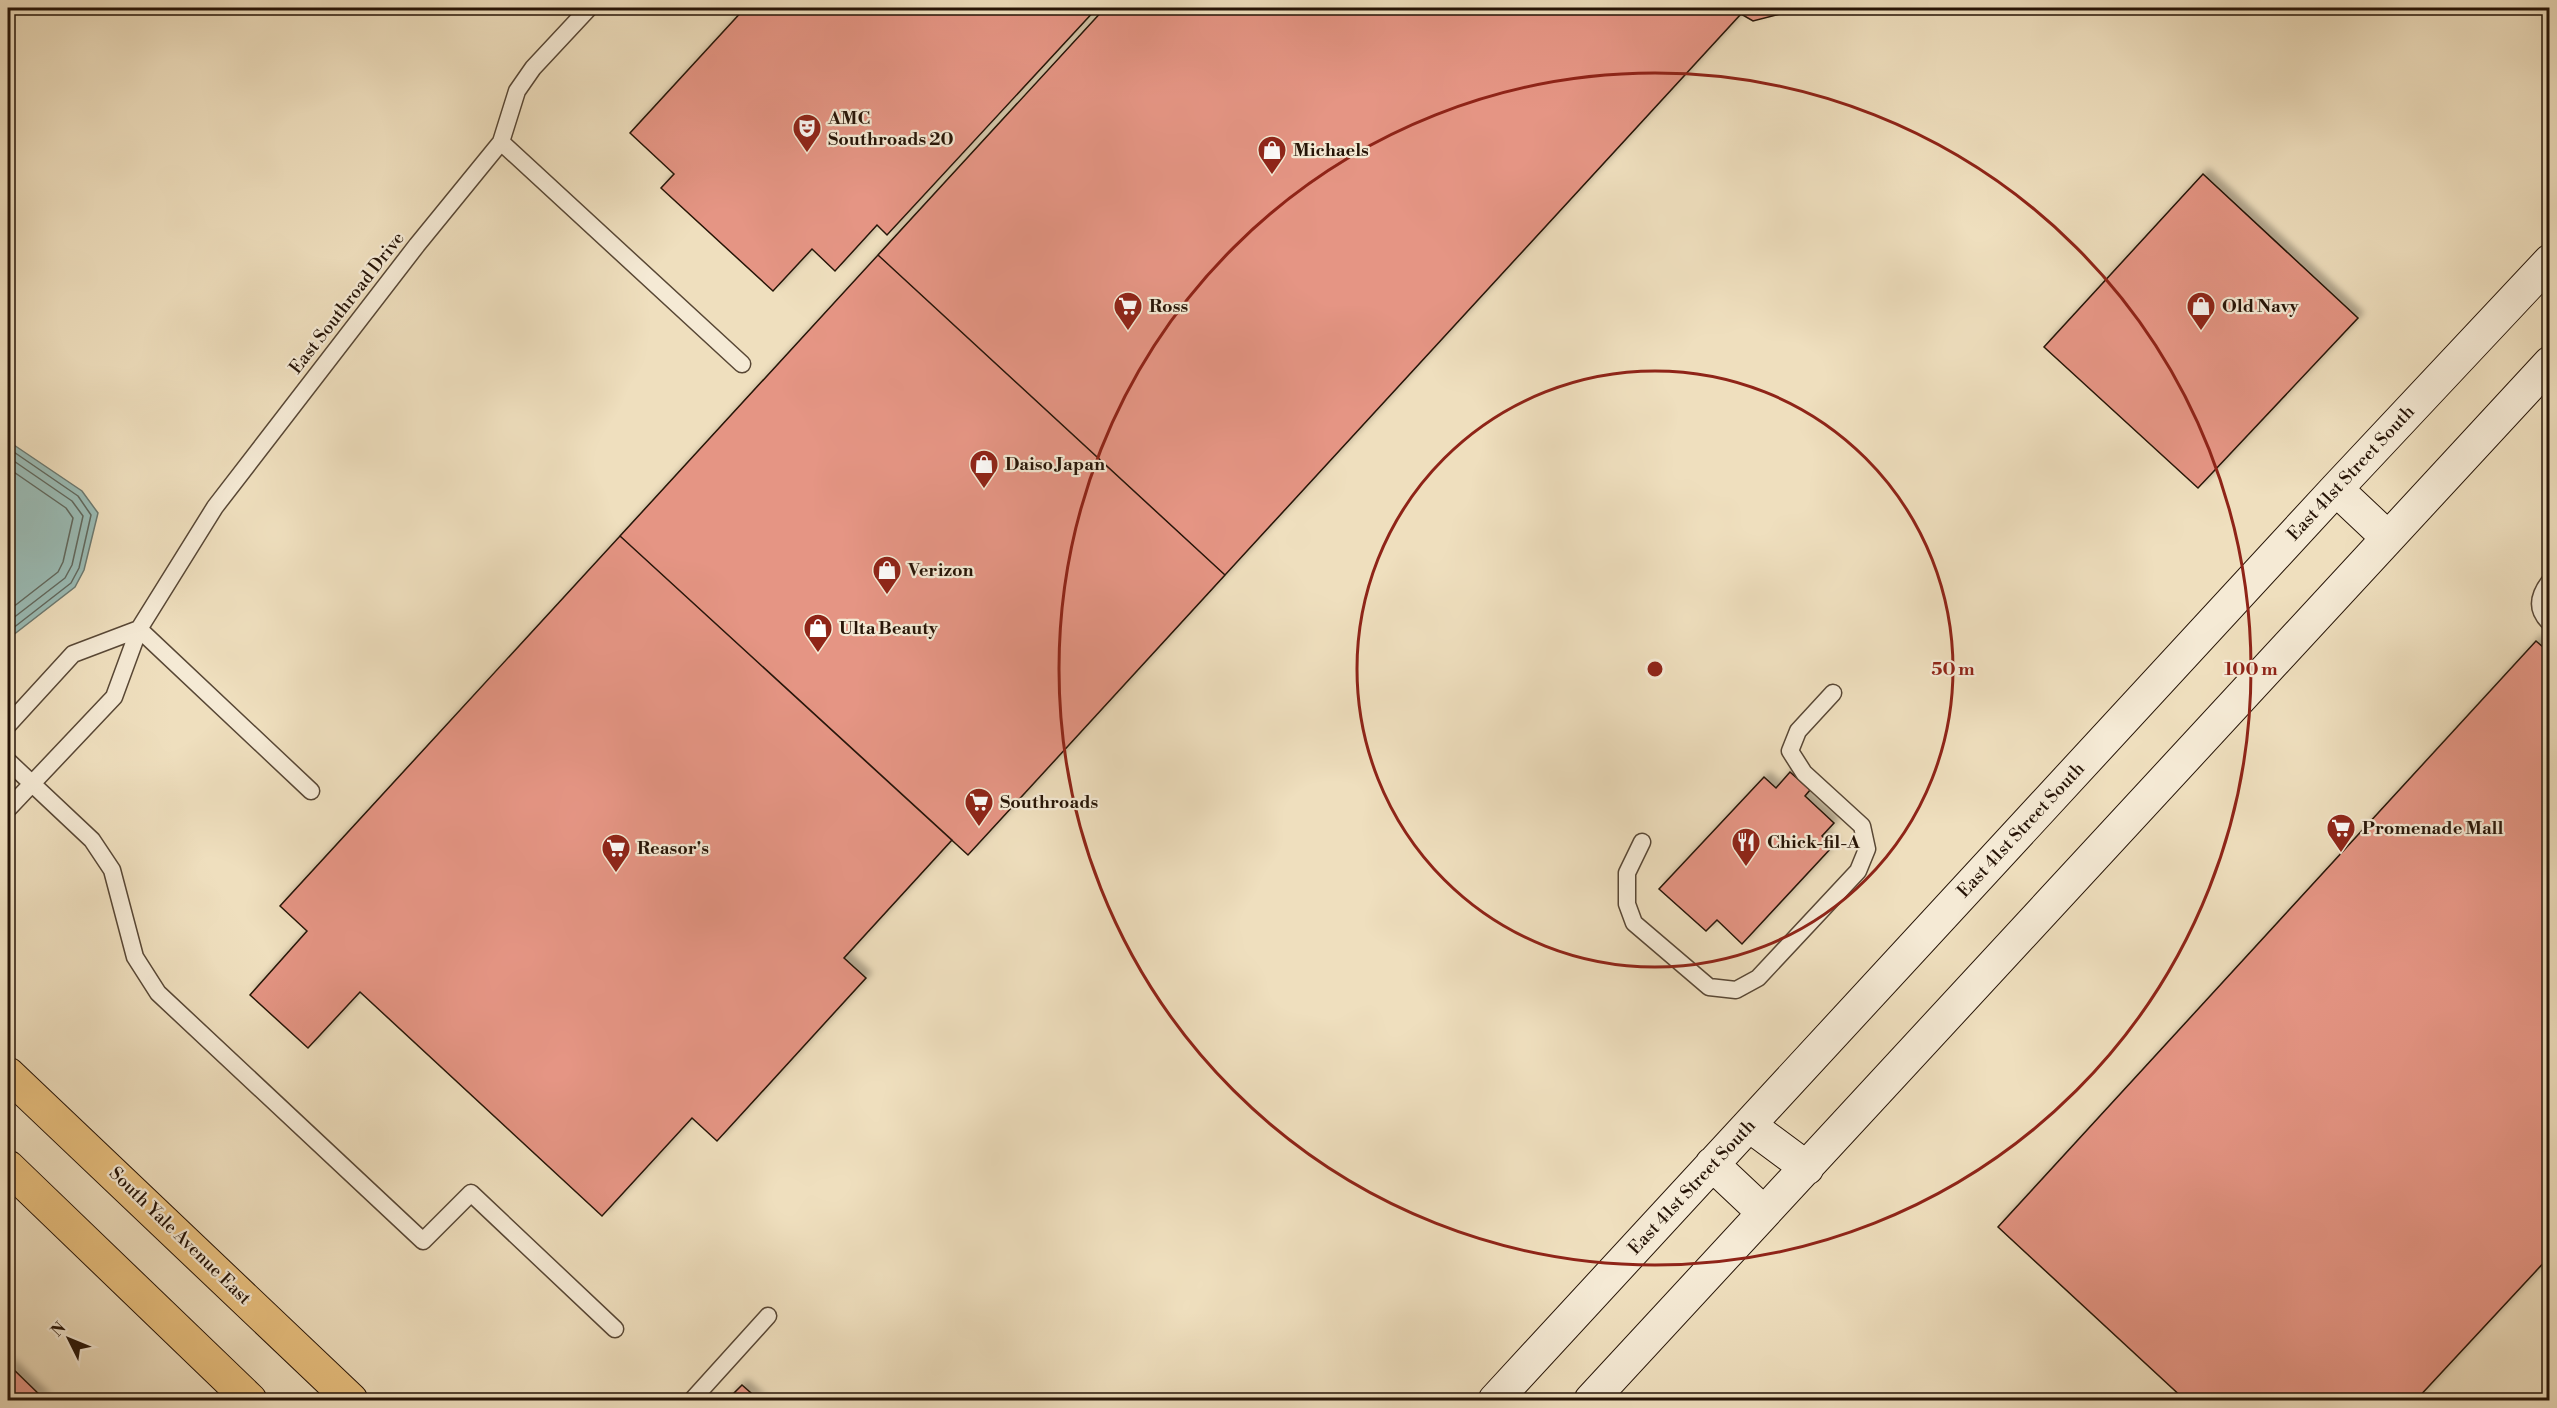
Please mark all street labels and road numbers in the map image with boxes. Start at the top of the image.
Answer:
street label: East Southroad Drive [284,227,410,379]
street label: East 41st Street South [2282,400,2420,546]
street label: East 41st Street South [1952,757,2090,903]
street label: East 41st Street South [1623,1114,1761,1260]
street label: South Yale Avenue East [104,1162,256,1310]

